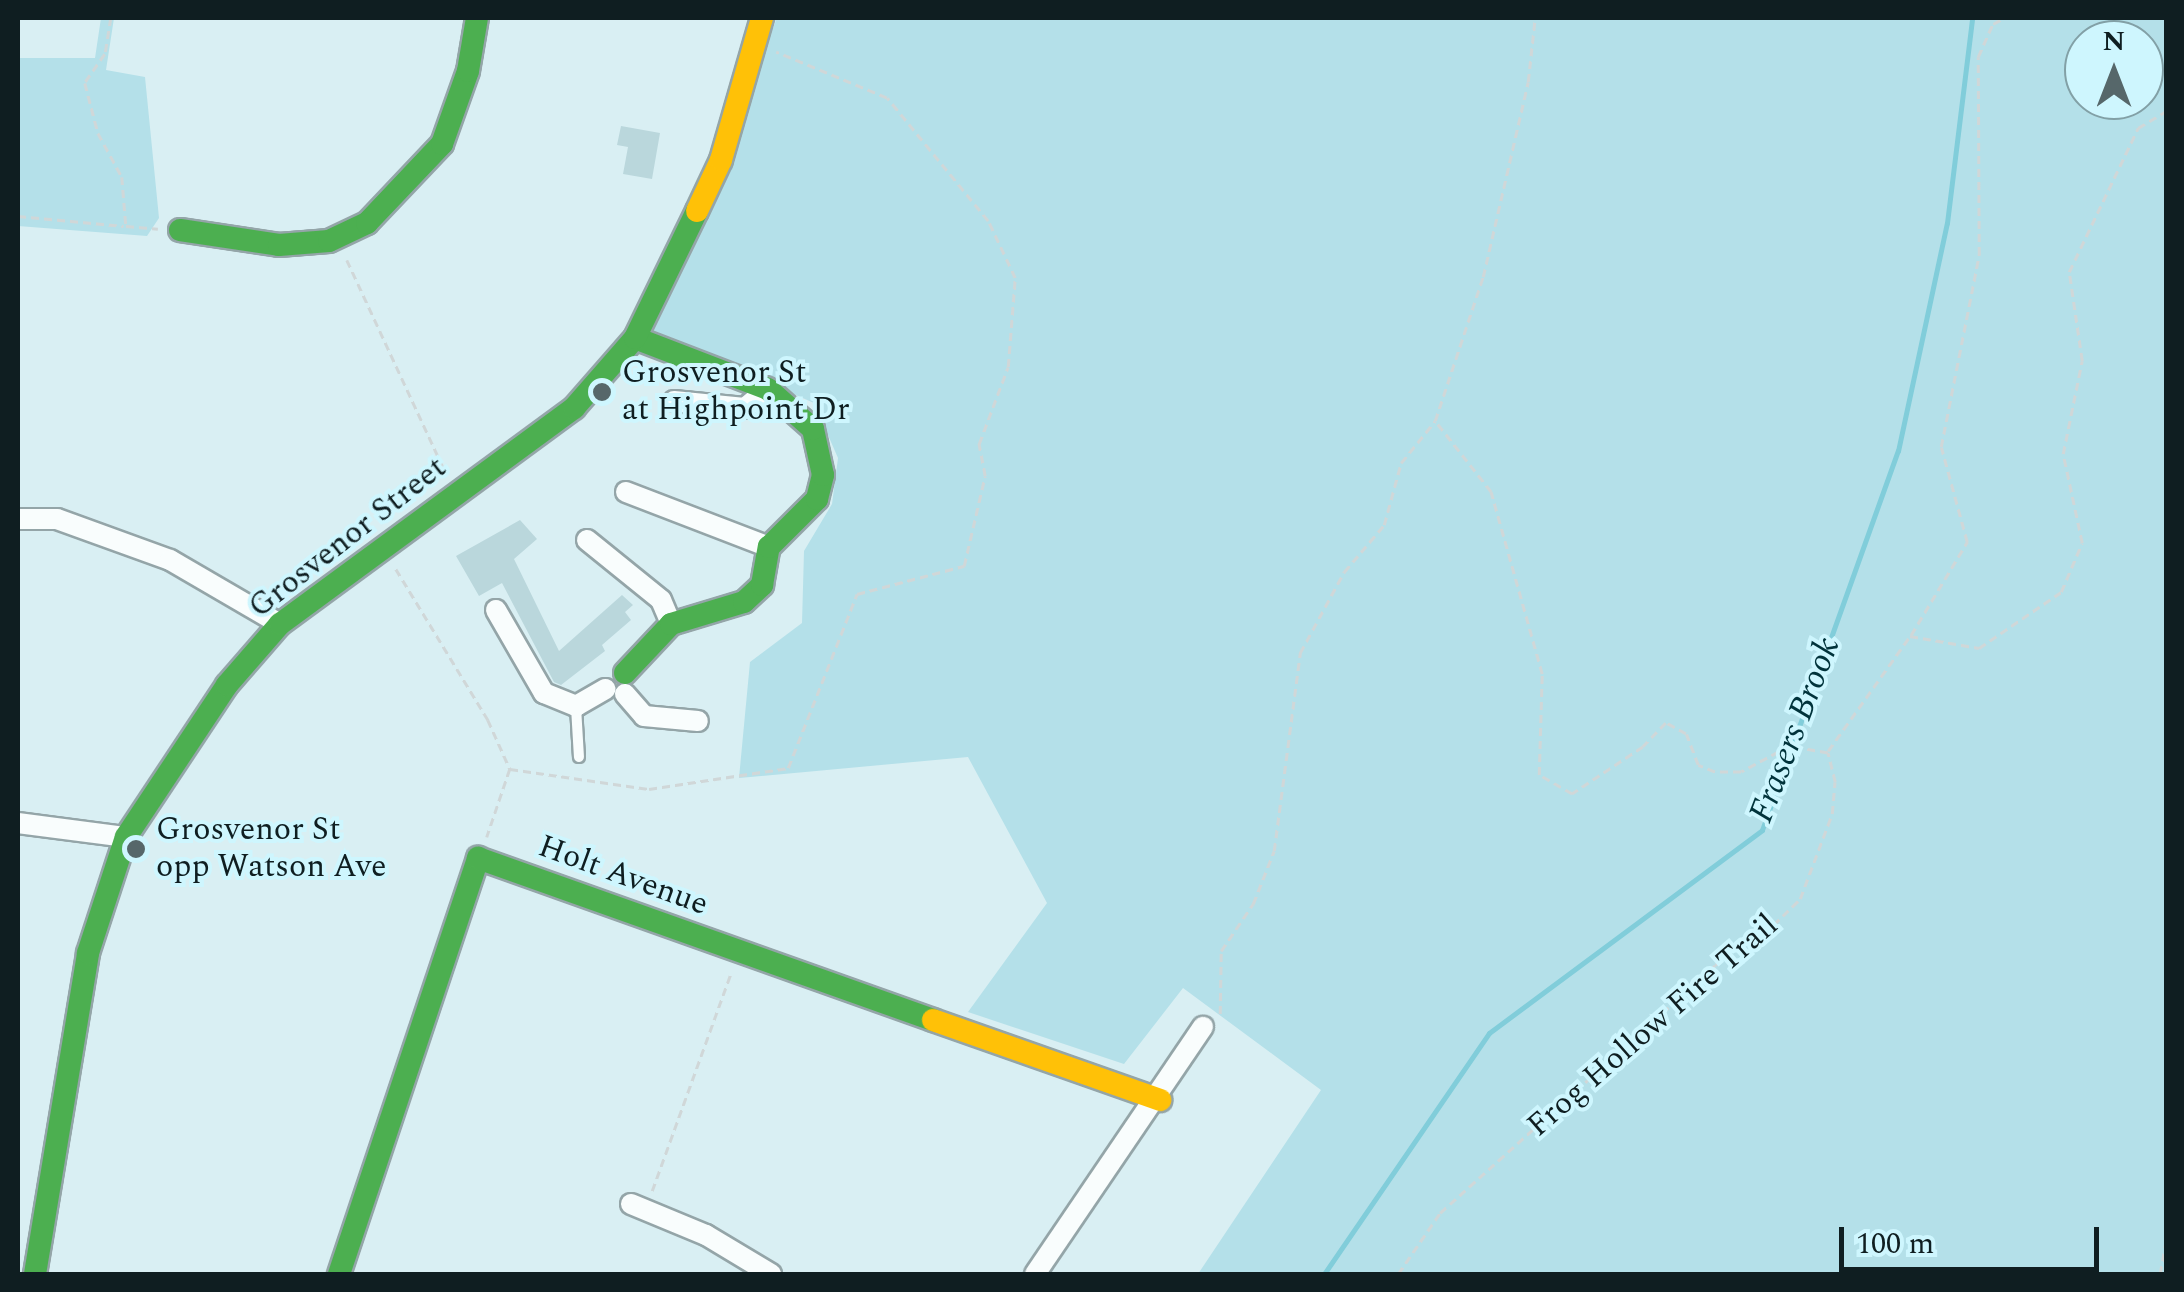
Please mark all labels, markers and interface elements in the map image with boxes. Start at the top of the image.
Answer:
north arrow [2064,20,2164,120]
text: N [2103,20,2125,63]
place label: Grosvenor St at Highpoint Dr [622,355,850,430]
marker: Grosvenor St at Highpoint Dr [591,381,613,403]
street label: Grosvenor Street [242,449,454,627]
water label: Frasers Brook [1741,632,1849,828]
place label: Grosvenor St opp Watson Ave [156,812,387,887]
street label: Holt Avenue [533,828,713,924]
marker: Grosvenor St opp Watson Ave [125,838,147,860]
street label: Frog Hollow Fire Trail [1520,907,1786,1145]
scale bar [1844,1207,2104,1269]
text: 100 m [1856,1221,1934,1267]

